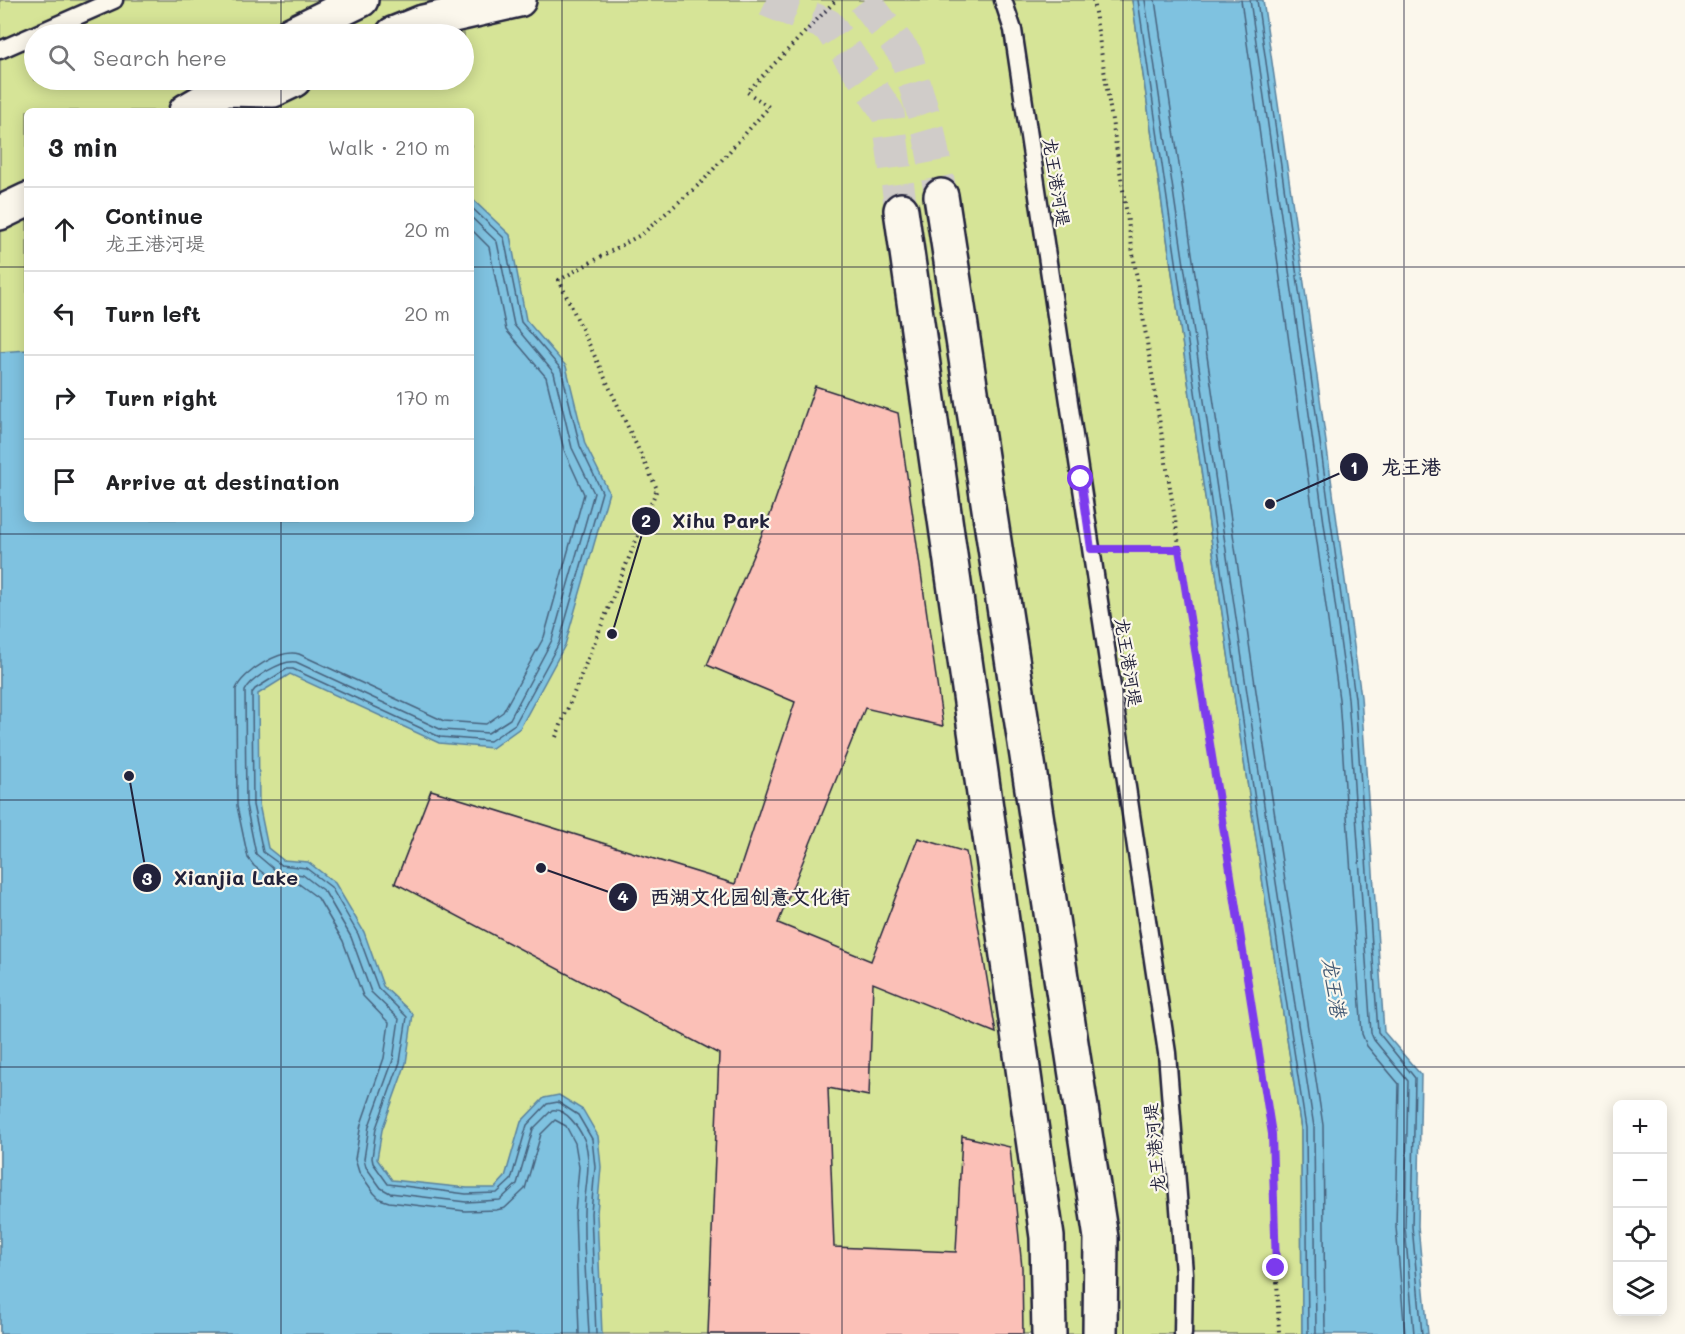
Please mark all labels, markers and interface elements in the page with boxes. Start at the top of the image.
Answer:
search box [24,24,474,90]
icon: search [45,41,78,74]
text: Search here [93,43,227,72]
text: 3 min [48,130,117,164]
text: Walk · 210 m [328,134,450,160]
street label: 龙王港河堤 [1038,136,1076,228]
text: Continue [105,201,203,230]
icon: ahead [48,213,81,246]
text: 20 m [404,216,450,242]
text: 龙王港河堤 [105,230,205,256]
icon: left [48,297,81,330]
text: Turn left [105,299,201,328]
text: 20 m [404,300,450,326]
icon: right [48,381,81,414]
text: Turn right [105,383,217,412]
text: 170 m [395,384,450,410]
callout: 龙王港 [1339,448,1453,486]
text: 龙王港 [1381,453,1441,479]
text: 1 [1350,455,1358,479]
icon: arrive [48,465,81,498]
route start [1067,465,1093,491]
text: Arrive at destination [105,467,340,496]
callout: Xihu Park [631,502,782,540]
text: Xihu Park [672,507,770,533]
text: 2 [641,508,651,532]
street label: 龙王港河堤 [1110,616,1148,708]
callout: Xianjia Lake [132,859,310,897]
text: Xianjia Lake [174,864,298,890]
text: 3 [142,866,153,890]
callout: 西湖文化园创意文化街 [608,878,862,916]
text: 西湖文化园创意文化街 [650,883,850,909]
text: 4 [617,884,629,908]
water label: 龙王港 [1317,955,1353,1020]
map controls [1613,1100,1667,1316]
button: + [1613,1100,1667,1154]
street label: 龙王港河堤 [1138,1102,1170,1194]
button: − [1613,1154,1667,1208]
button: locate [1613,1208,1667,1262]
route end [1262,1254,1288,1280]
button: layers [1613,1262,1667,1316]

